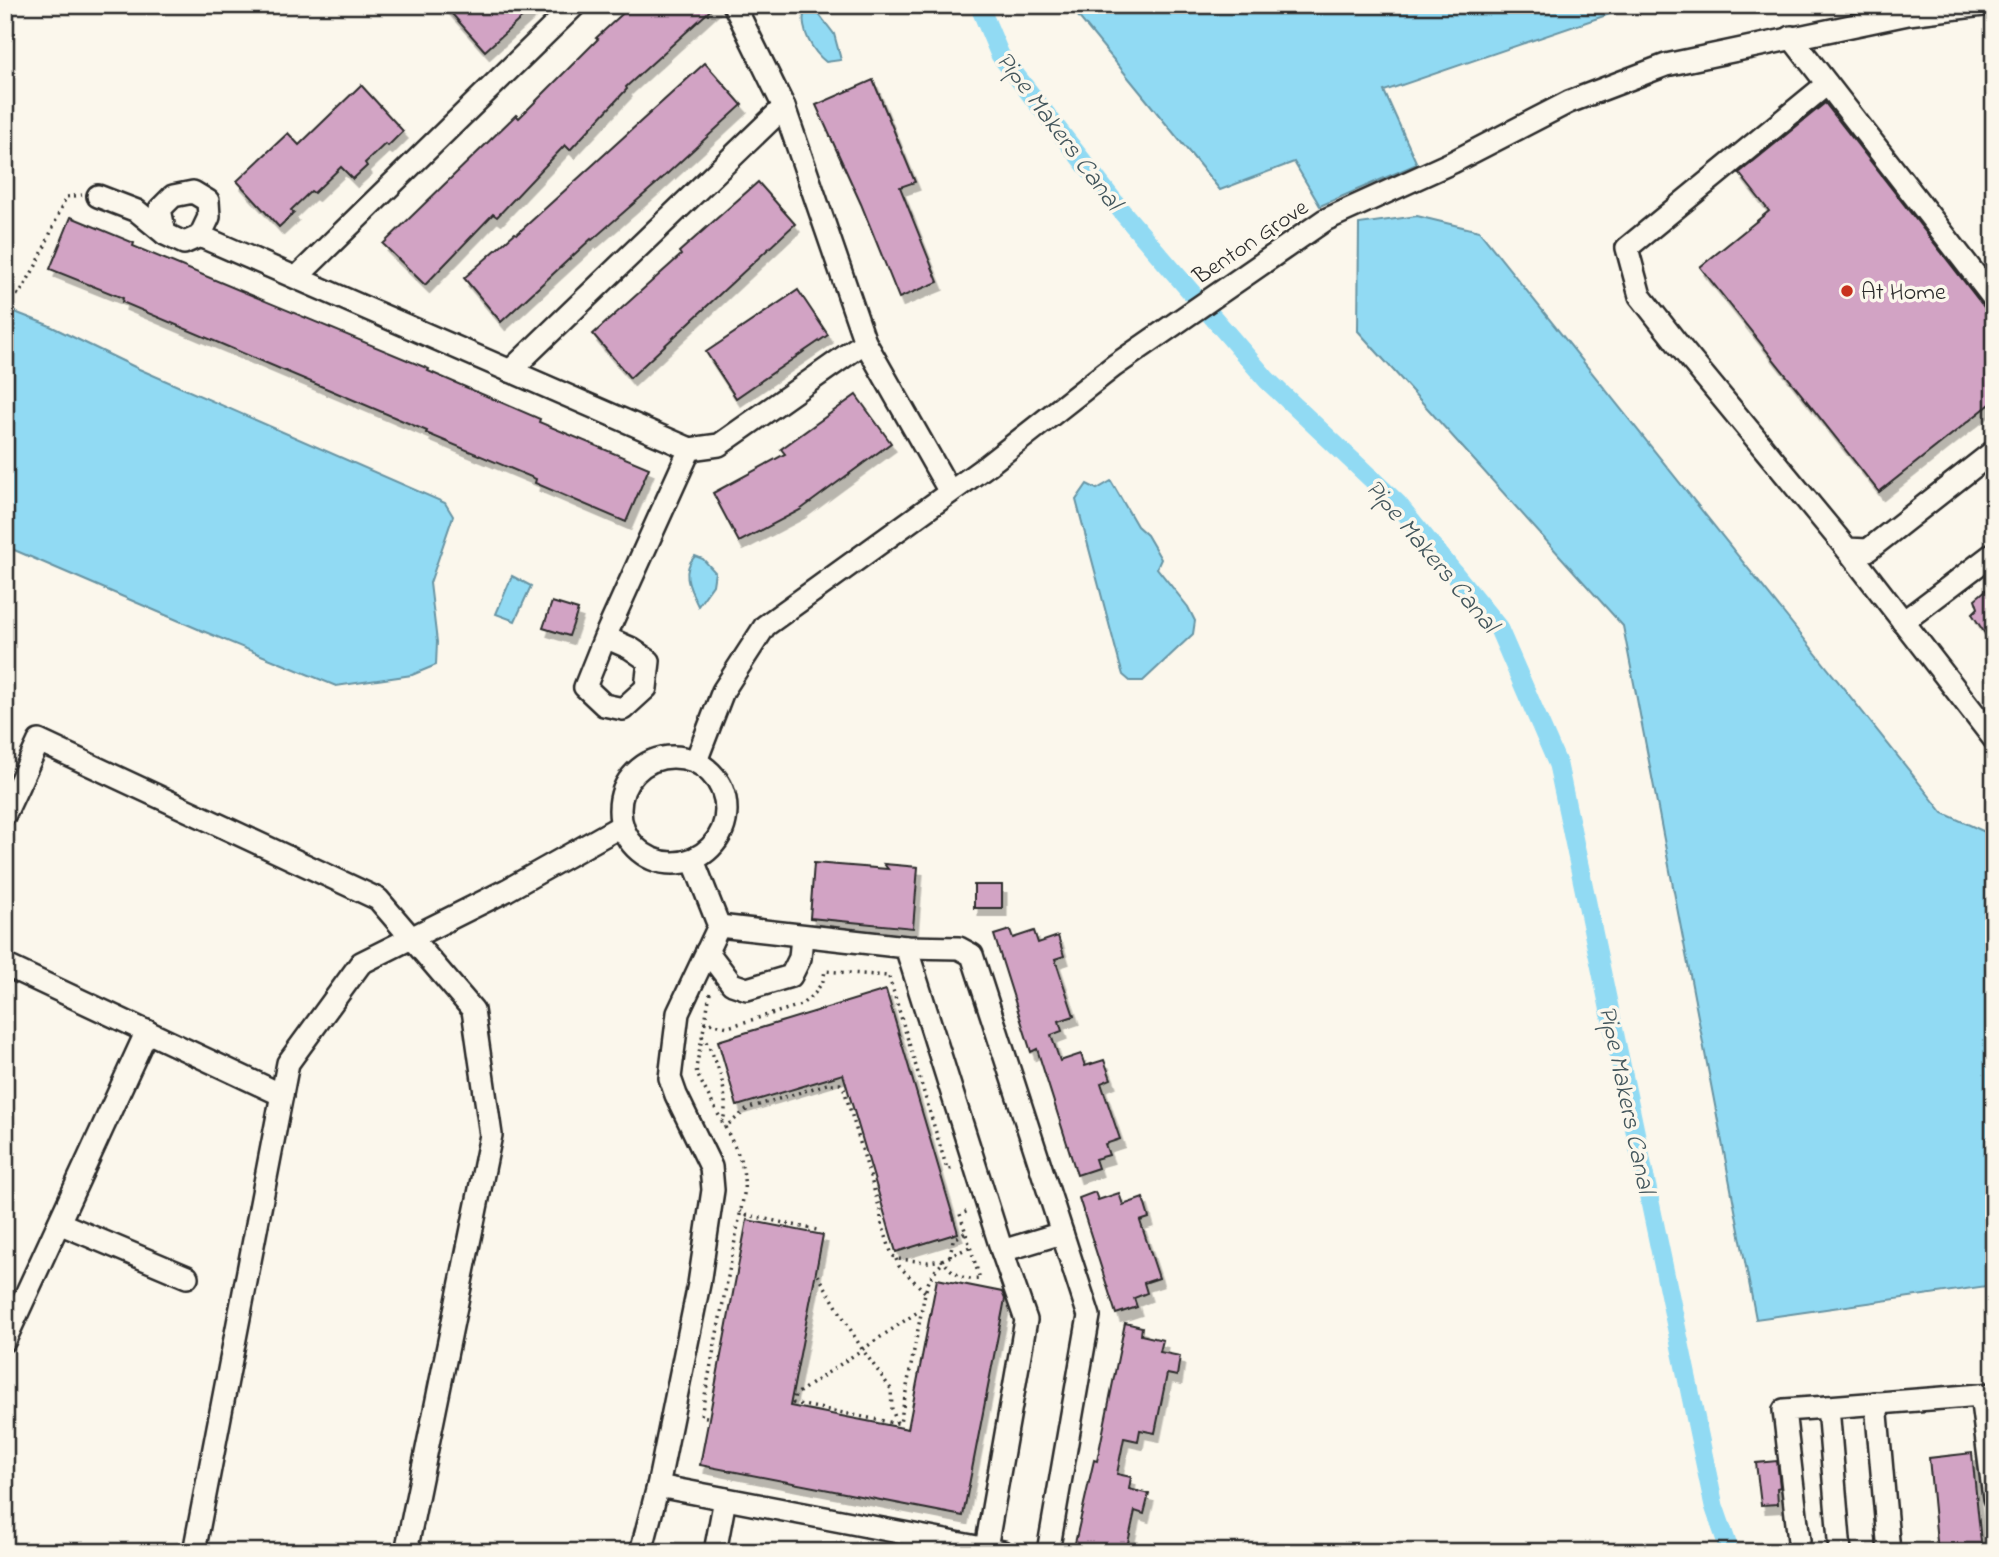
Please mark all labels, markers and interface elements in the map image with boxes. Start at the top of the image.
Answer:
water label: Pipe Makers Canal [985,44,1132,221]
street label: Benton Grove [1186,191,1316,295]
place label: At Home [1861,276,1946,311]
marker: At Home [1839,283,1855,299]
water label: Pipe Makers Canal [1355,472,1508,644]
water label: Pipe Makers Canal [1587,1002,1664,1199]

